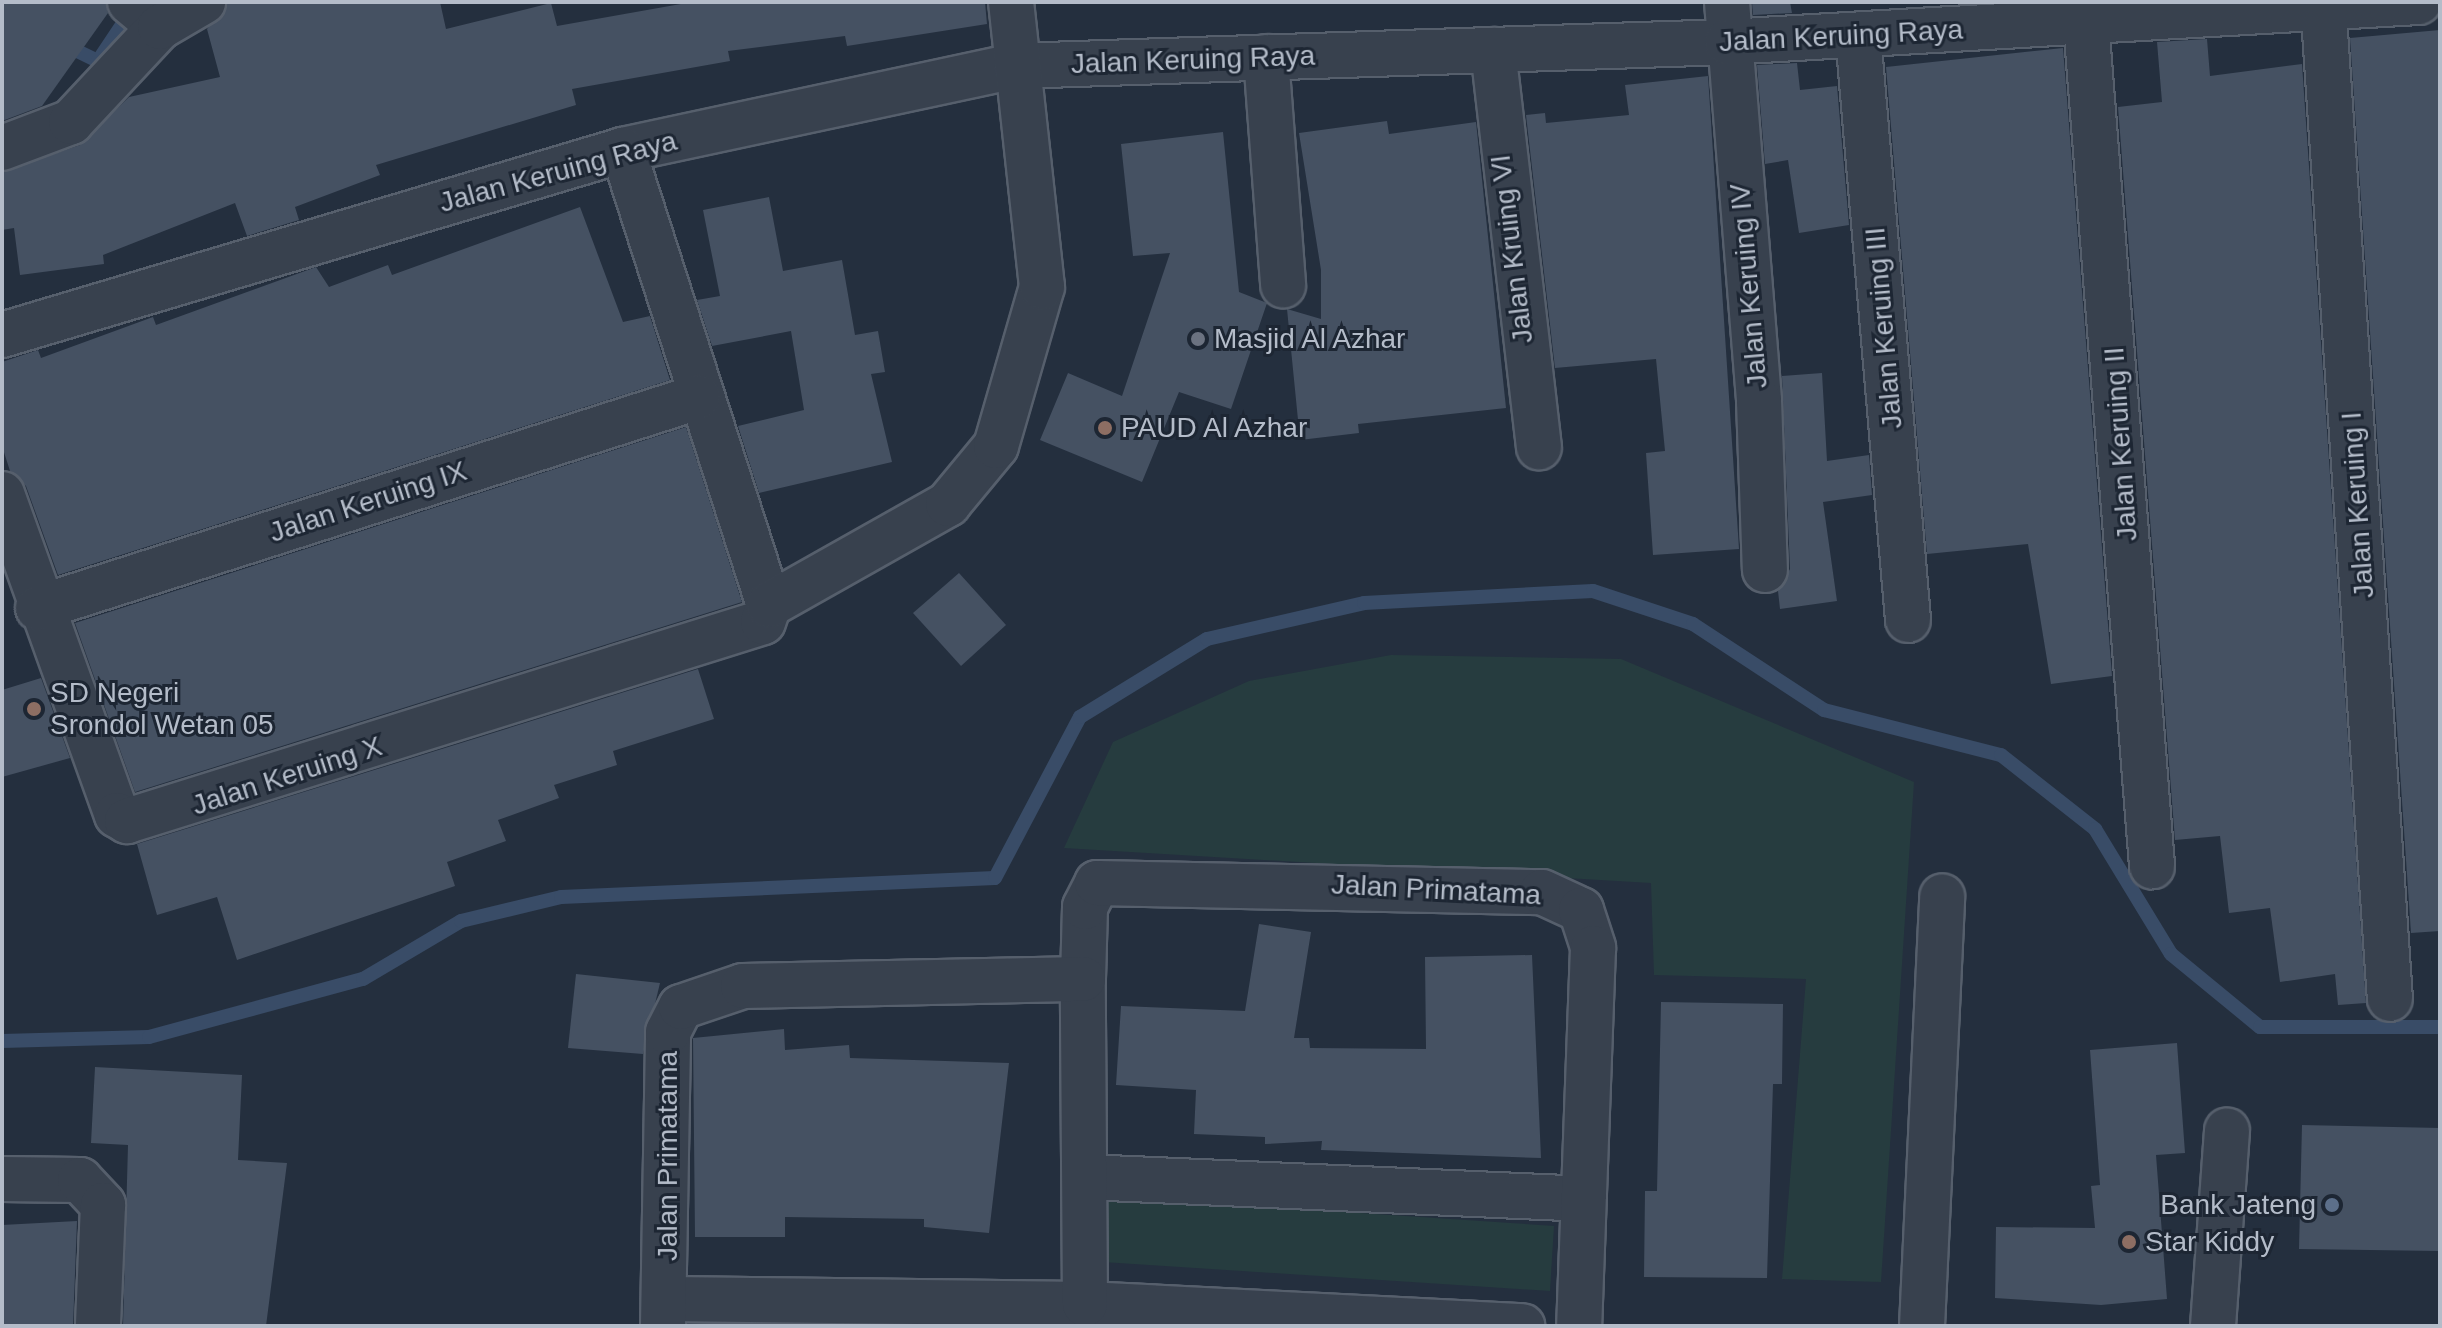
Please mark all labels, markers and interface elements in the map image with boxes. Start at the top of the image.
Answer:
street label: Jalan Keruing Raya [1718,13,1964,59]
street label: Jalan Keruing Raya [1070,39,1316,81]
street label: Jalan Keruing Raya [436,124,680,220]
street label: Jalan Kruing VI [1484,153,1540,345]
street label: Jalan Keruing IV [1723,182,1775,390]
street label: Jalan Keruing III [1858,226,1910,430]
place label: Masjid Al Azhar [1214,322,1409,356]
marker: Masjid Al Azhar [1189,330,1207,348]
street label: Jalan Keruing II [2097,346,2145,542]
place label: PAUD Al Azhar [1121,411,1310,445]
street label: Jalan Keruing I [2335,411,2381,599]
marker: PAUD Al Azhar [1096,419,1114,437]
street label: Jalan Keruing IX [265,454,471,550]
place label: SD Negeri Srondol Wetan 05 [50,676,274,742]
marker: SD Negeri Srondol Wetan 05 [25,700,43,718]
street label: Jalan Keruing X [188,729,386,823]
street label: Jalan Primatama [1330,868,1542,912]
street label: Jalan Primatama [651,1051,685,1261]
place label: Bank Jateng [2160,1188,2316,1222]
marker: Bank Jateng [2323,1196,2341,1214]
place label: Star Kiddy [2145,1225,2274,1259]
marker: Star Kiddy [2120,1233,2138,1251]

